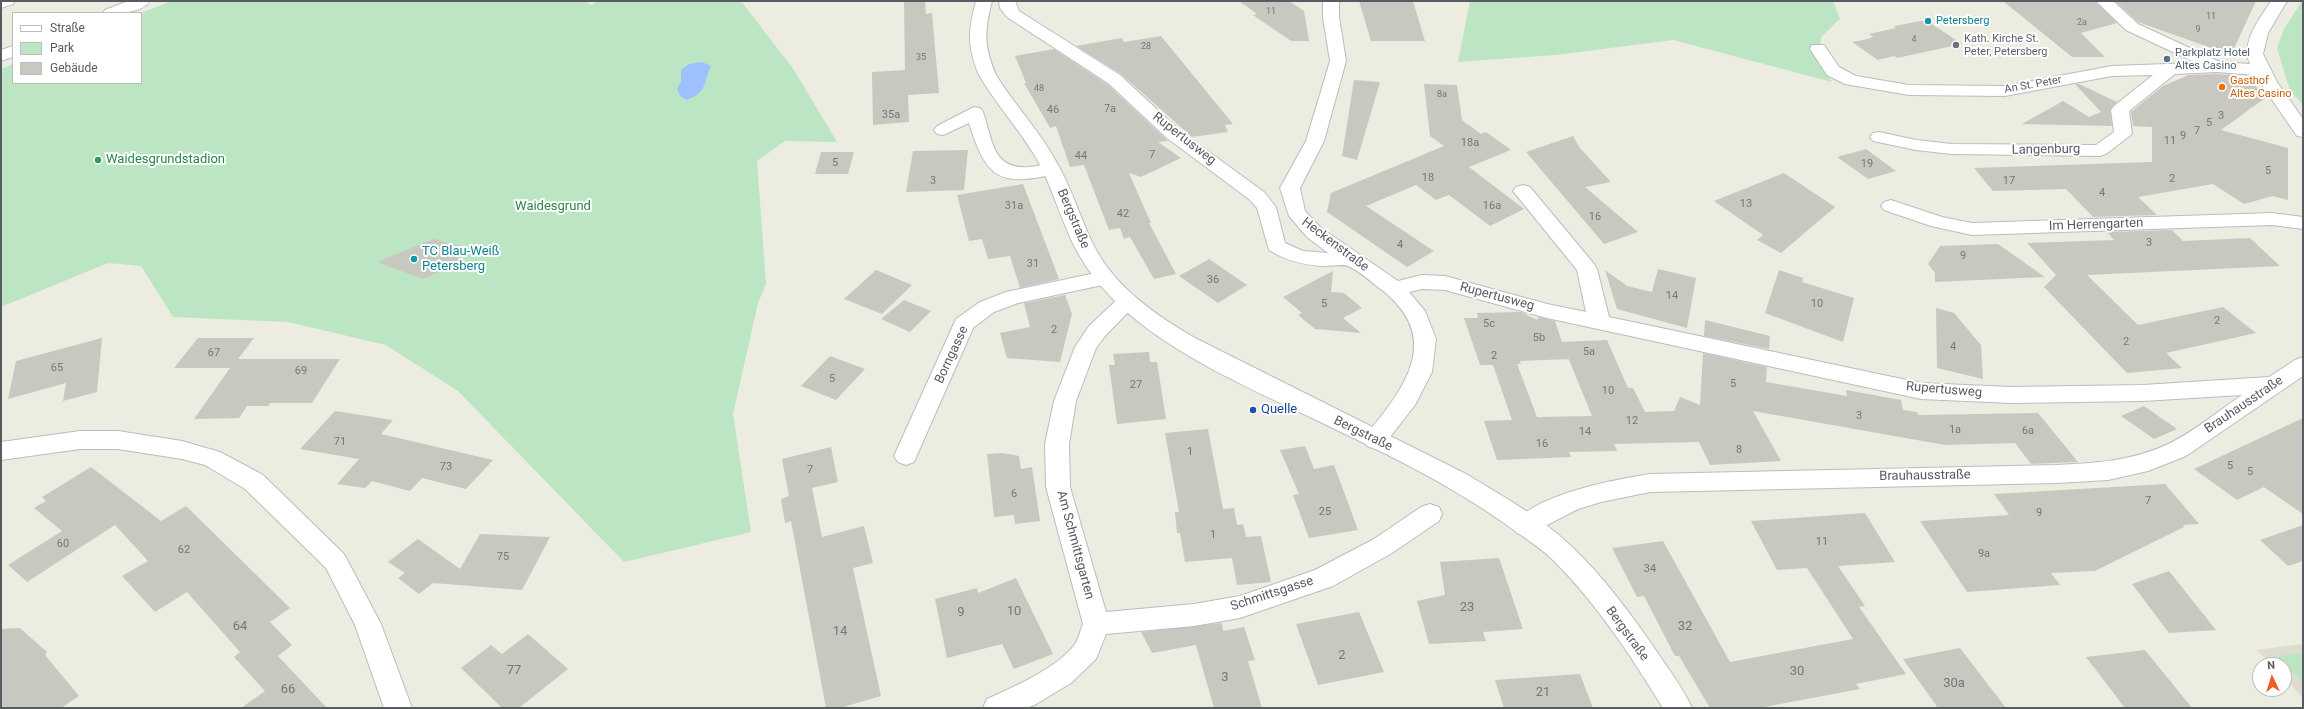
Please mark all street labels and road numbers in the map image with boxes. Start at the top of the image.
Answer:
street label: An St. Peter [2003,73,2063,97]
street label: Rupertusweg [1149,109,1219,169]
street label: Langenburg [2012,142,2080,158]
street label: Bergstraße [1053,187,1093,251]
street label: Heckenstraße [1298,215,1372,275]
street label: Im Herrengarten [2049,216,2143,234]
street label: Rupertusweg [1458,280,1536,314]
street label: Borngasse [932,324,972,386]
street label: Brauhausstraße [2202,373,2286,437]
street label: Rupertusweg [1905,379,1983,401]
street label: Bergstraße [1331,413,1395,455]
street label: Brauhausstraße [1879,467,1971,485]
street label: Am Schmittsgarten [1053,489,1097,601]
street label: Schmittsgasse [1229,573,1315,615]
street label: Bergstraße [1602,604,1652,664]

